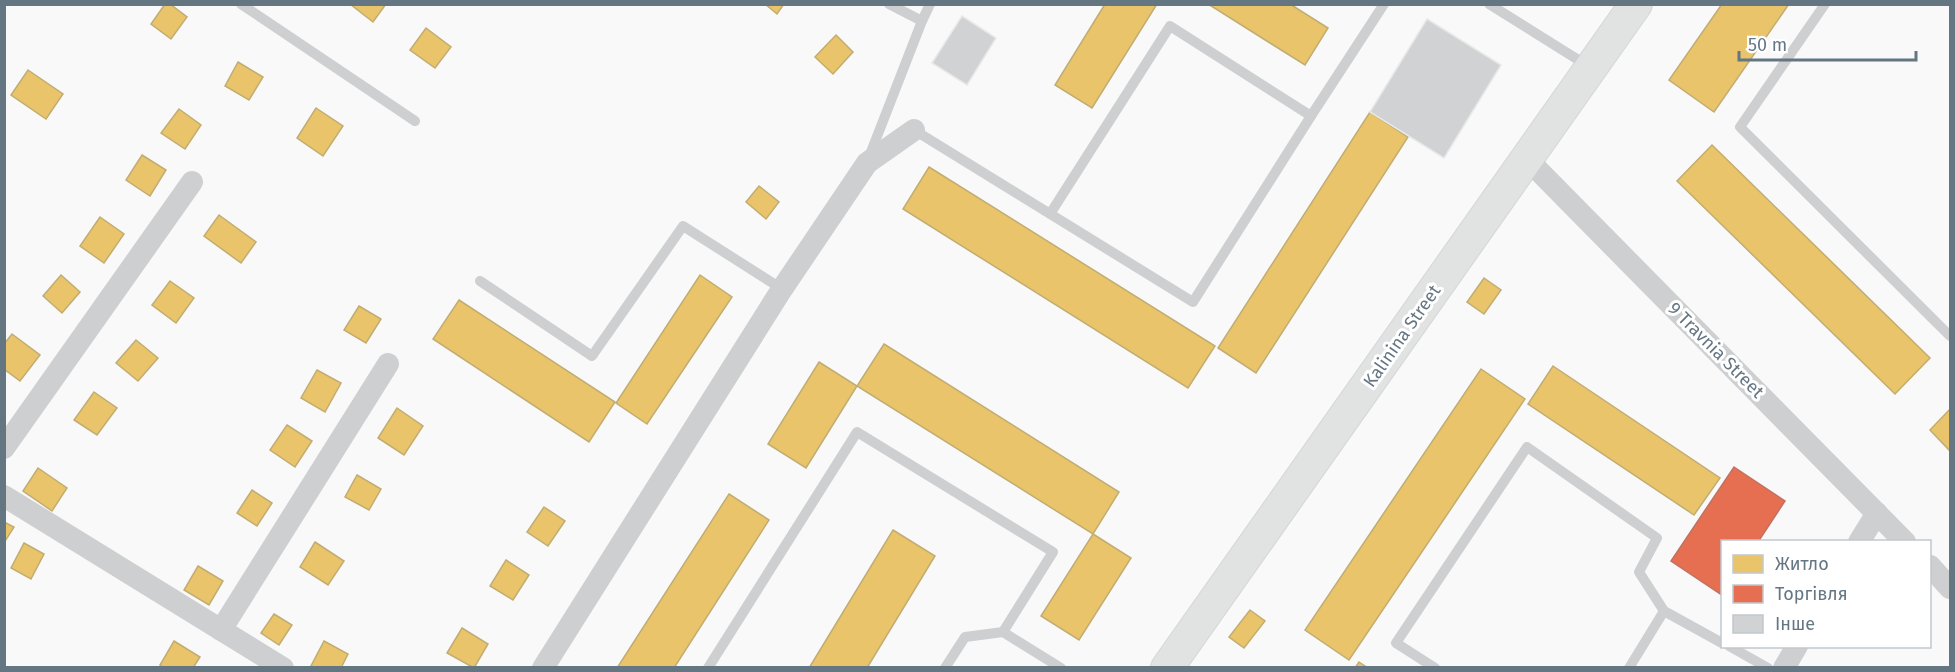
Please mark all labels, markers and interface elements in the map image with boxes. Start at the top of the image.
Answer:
scale bar [1739,24,1916,62]
text: 50 m [1748,34,1787,56]
street label: Kalinina Street [1359,280,1446,391]
street label: 9 Travnia Street [1663,297,1769,403]
legend [1721,540,1931,648]
text: Житло [1775,553,1829,575]
text: Торгівля [1775,583,1848,605]
text: Інше [1775,613,1815,635]

